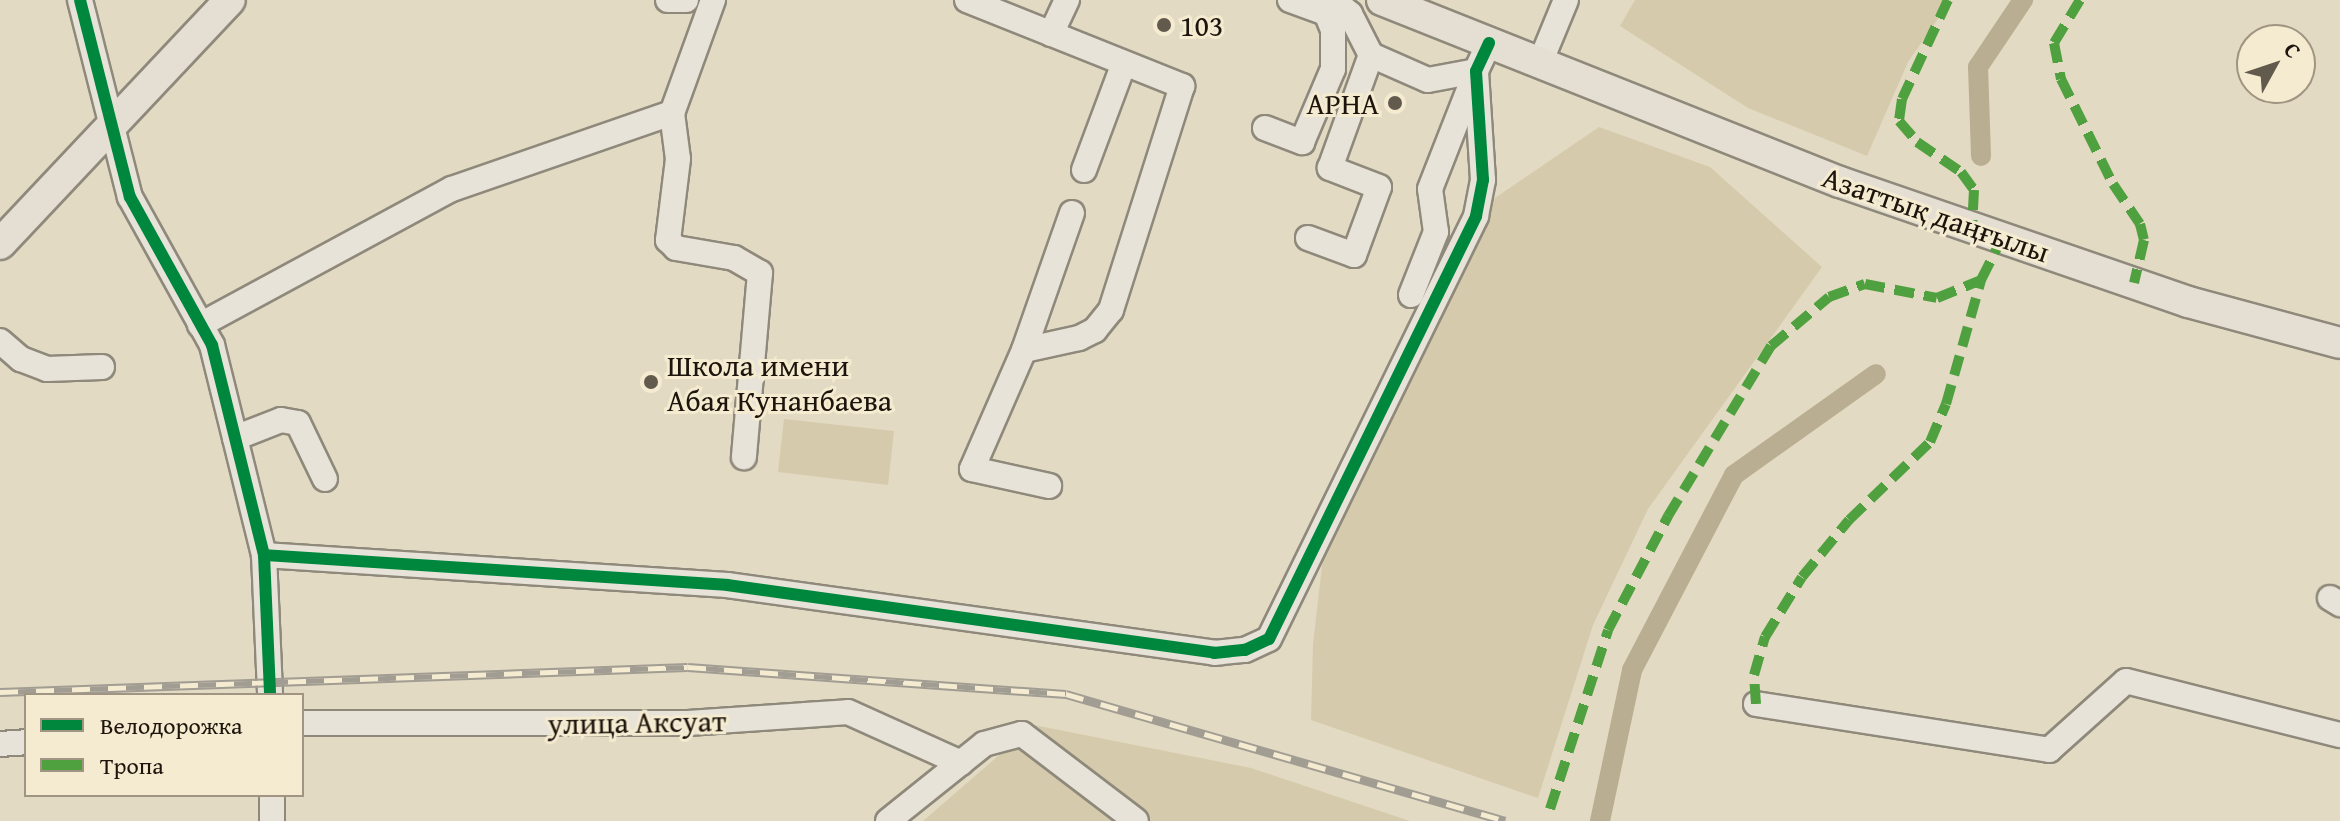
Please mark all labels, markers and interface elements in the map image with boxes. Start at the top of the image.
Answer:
place label: 103 [1180,7,1223,43]
marker: 103 [1155,16,1173,34]
north arrow [2236,24,2316,104]
text: С [2277,35,2309,65]
place label: АРНА [1307,85,1379,121]
marker: АРНА [1386,94,1404,112]
street label: Азаттық даңғылы [1818,158,2054,270]
place label: Школа имени Абая Кунанбаева [667,347,892,418]
marker: Школа имени Абая Кунанбаева [642,373,660,391]
legend [24,693,304,797]
street label: улица Аксуат [547,702,727,742]
text: Велодорожка [100,708,242,743]
text: Тропа [100,748,164,783]

